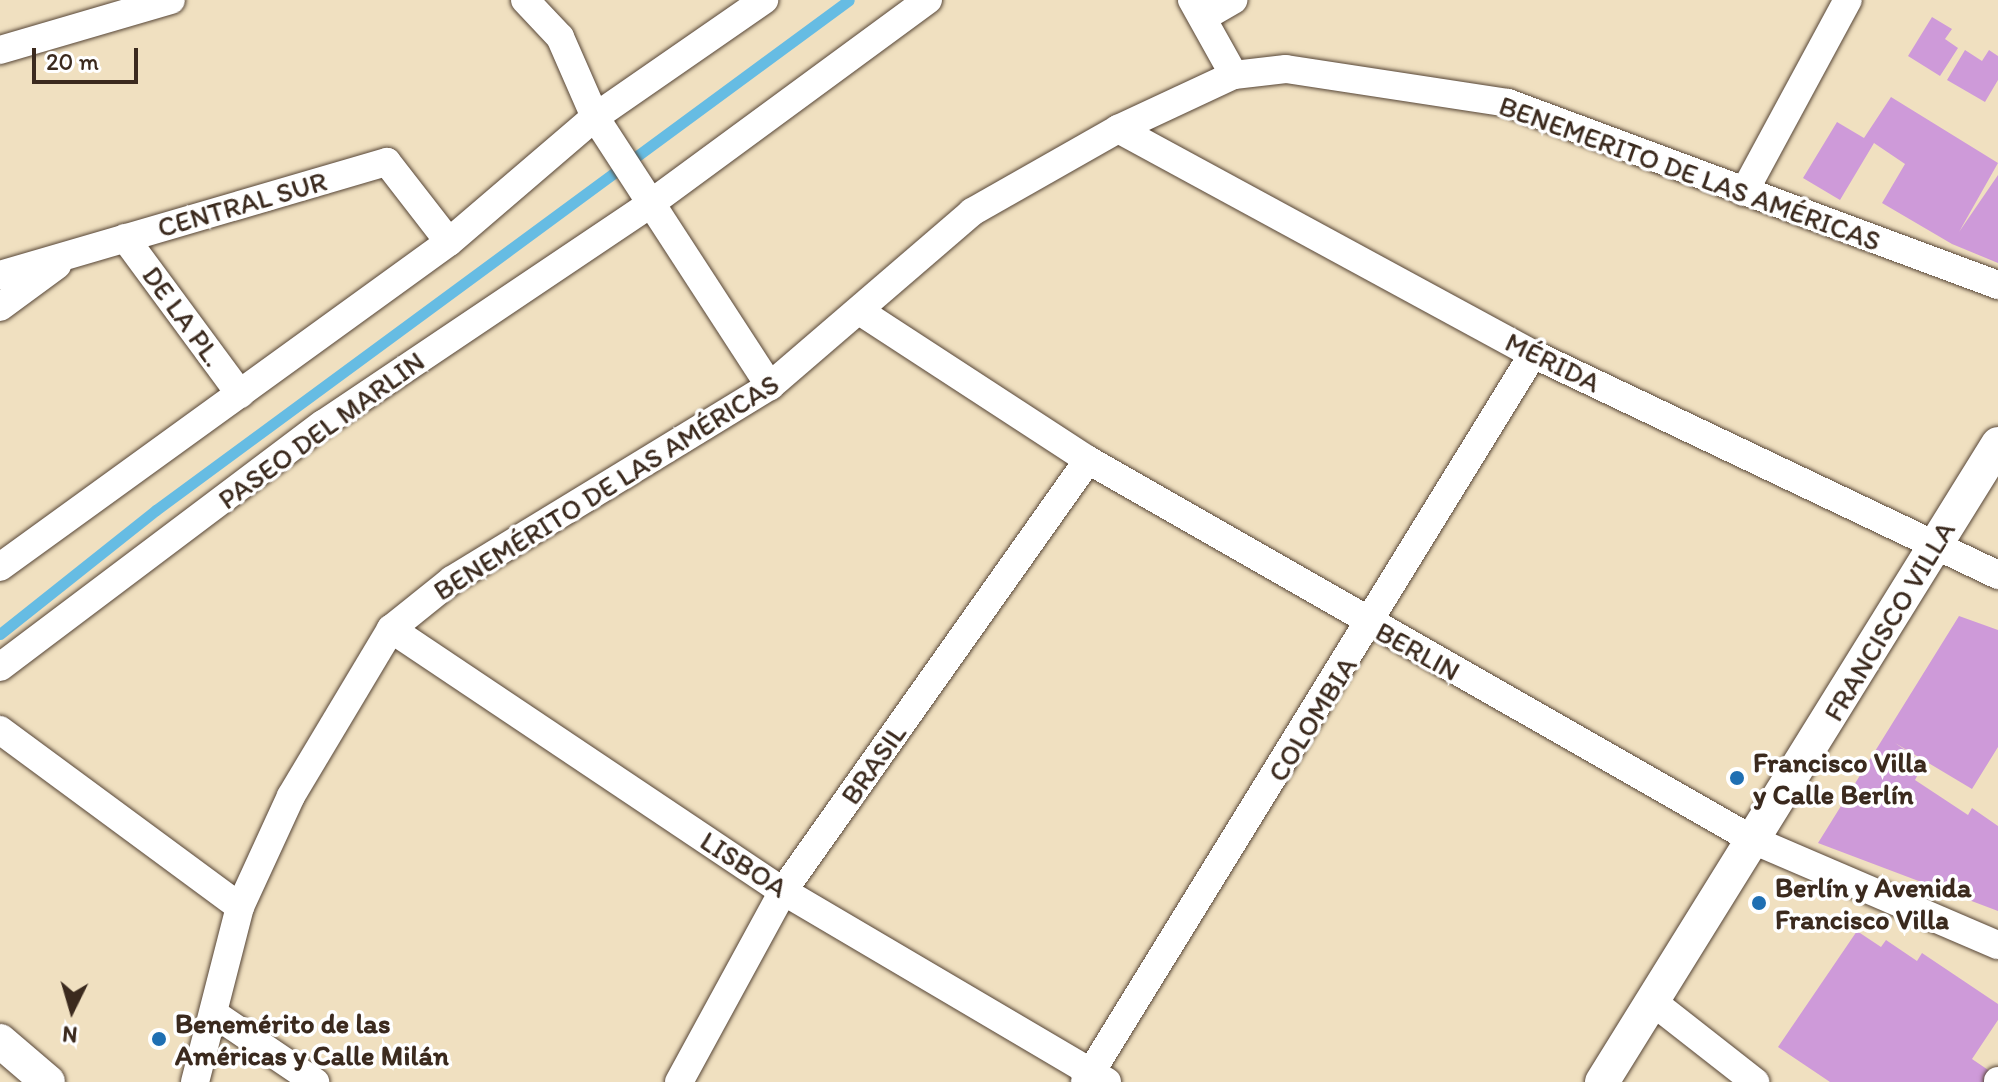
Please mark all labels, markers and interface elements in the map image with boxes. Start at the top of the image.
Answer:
scale bar [36,32,142,82]
text: 20 m [46,47,99,76]
street label: BENEMERITO DE LAS AMÉRICAS [1496,89,1884,257]
street label: CENTRAL SUR [153,164,331,244]
street label: DE LA PL. [135,259,231,373]
street label: MÉRIDA [1500,325,1606,399]
street label: PASEO DEL MARLIN [213,345,429,515]
street label: BENEMÉRITO DE LAS AMÉRICAS [427,366,785,608]
street label: FRANCISCO VILLA [1816,515,1962,727]
street label: BERLIN [1370,614,1466,688]
street label: COLOMBIA [1260,650,1364,788]
street label: BRASIL [833,717,913,811]
place label: Francisco Villa y Calle Berlín [1753,745,1927,811]
marker: Francisco Villa y Calle Berlín [1728,769,1746,787]
street label: LISBOA [694,824,794,904]
place label: Berlín y Avenida Francisco Villa [1775,870,1970,936]
marker: Berlín y Avenida Francisco Villa [1750,894,1768,912]
north arrow [32,970,112,1050]
place label: Benemérito de las Américas y Calle Milán [175,1006,447,1072]
text: N [61,1020,78,1049]
marker: Benemérito de las Américas y Calle Milán [150,1030,168,1048]

